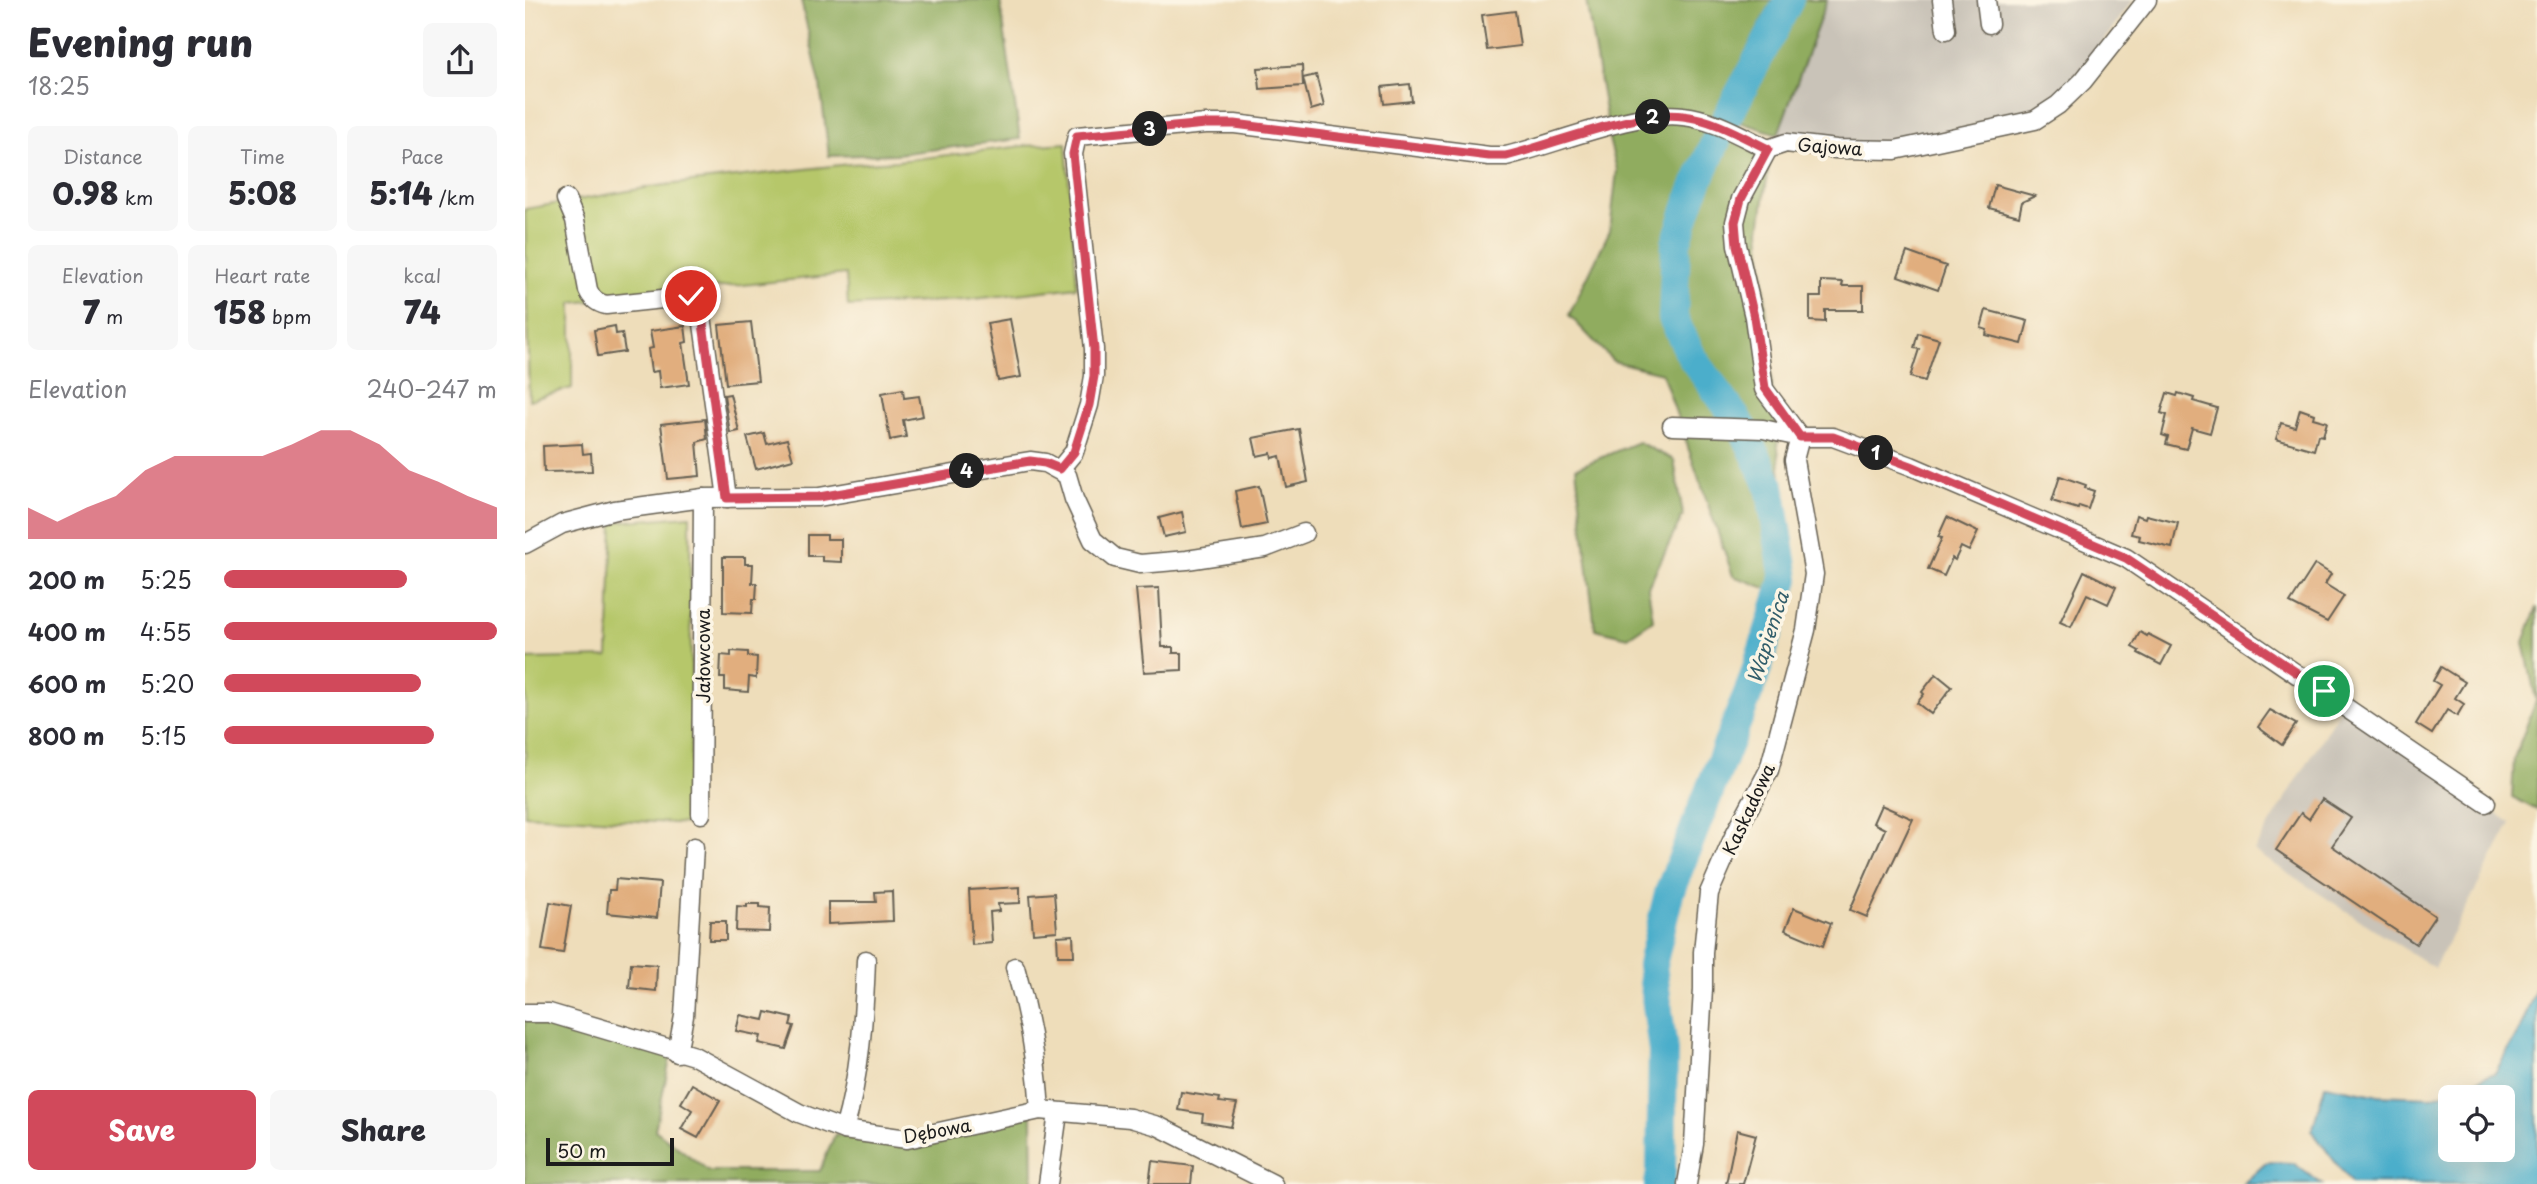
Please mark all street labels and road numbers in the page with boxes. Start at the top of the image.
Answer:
street label: Gajowa [1797,130,1864,162]
street label: Jałowcowa [689,608,716,703]
street label: Kaskadowa [1715,758,1781,859]
street label: Dębowa [901,1111,974,1149]

